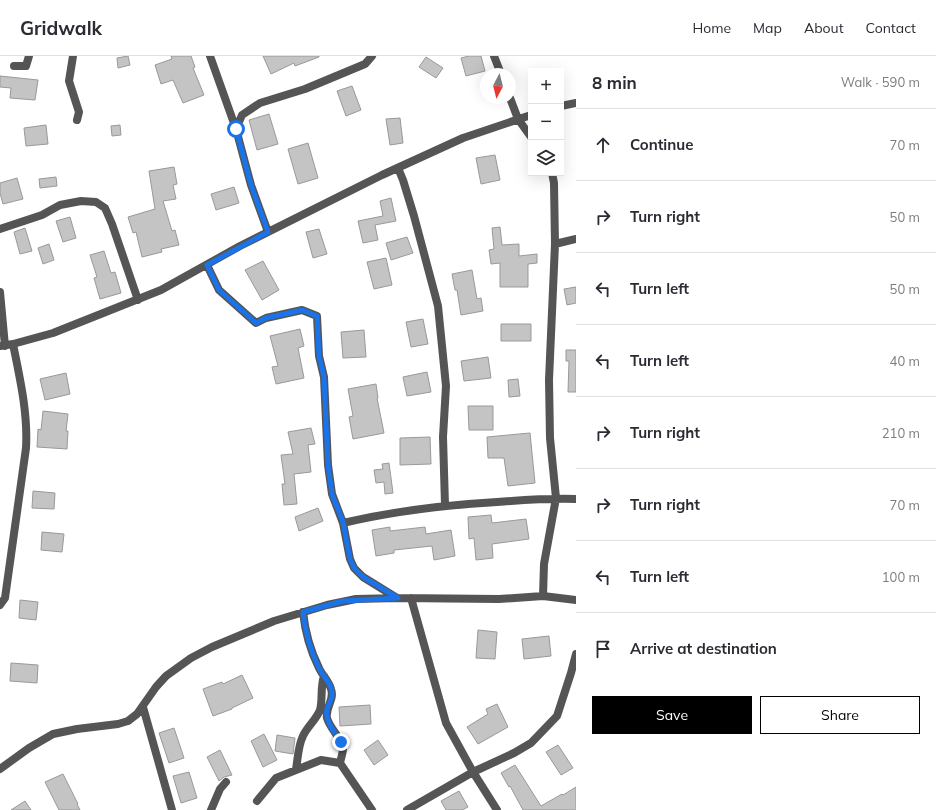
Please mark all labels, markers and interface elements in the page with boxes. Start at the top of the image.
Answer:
text: Gridwalk [20,16,102,40]
text: Home [692,19,731,37]
text: Map [753,19,782,37]
text: About [804,19,844,37]
text: Contact [866,19,916,37]
north arrow [480,68,516,104]
map controls [528,68,564,176]
button: + [528,68,564,104]
text: 8 min [592,72,637,93]
text: Walk · 590 m [841,74,920,90]
button: − [528,104,564,140]
route start [227,120,245,138]
icon: ahead [592,134,614,156]
text: Continue [630,135,693,154]
text: 70 m [890,137,920,153]
button: layers [528,140,564,176]
icon: right [592,206,614,228]
text: Turn right [630,207,700,226]
text: 50 m [890,209,920,225]
icon: left [592,278,614,300]
text: Turn left [630,279,689,298]
text: 50 m [890,281,920,297]
icon: left [592,350,614,372]
text: Turn left [630,351,689,370]
text: 40 m [890,353,920,369]
icon: right [592,422,614,444]
text: Turn right [630,423,700,442]
text: 210 m [882,425,920,441]
icon: right [592,494,614,516]
text: Turn right [630,495,700,514]
text: 70 m [890,497,920,513]
icon: left [592,566,614,588]
text: Turn left [630,567,689,586]
text: 100 m [882,569,920,585]
icon: arrive [592,638,614,660]
text: Arrive at destination [630,639,777,658]
button: Save [592,696,752,734]
button: Share [760,696,920,734]
route end [332,733,350,751]

